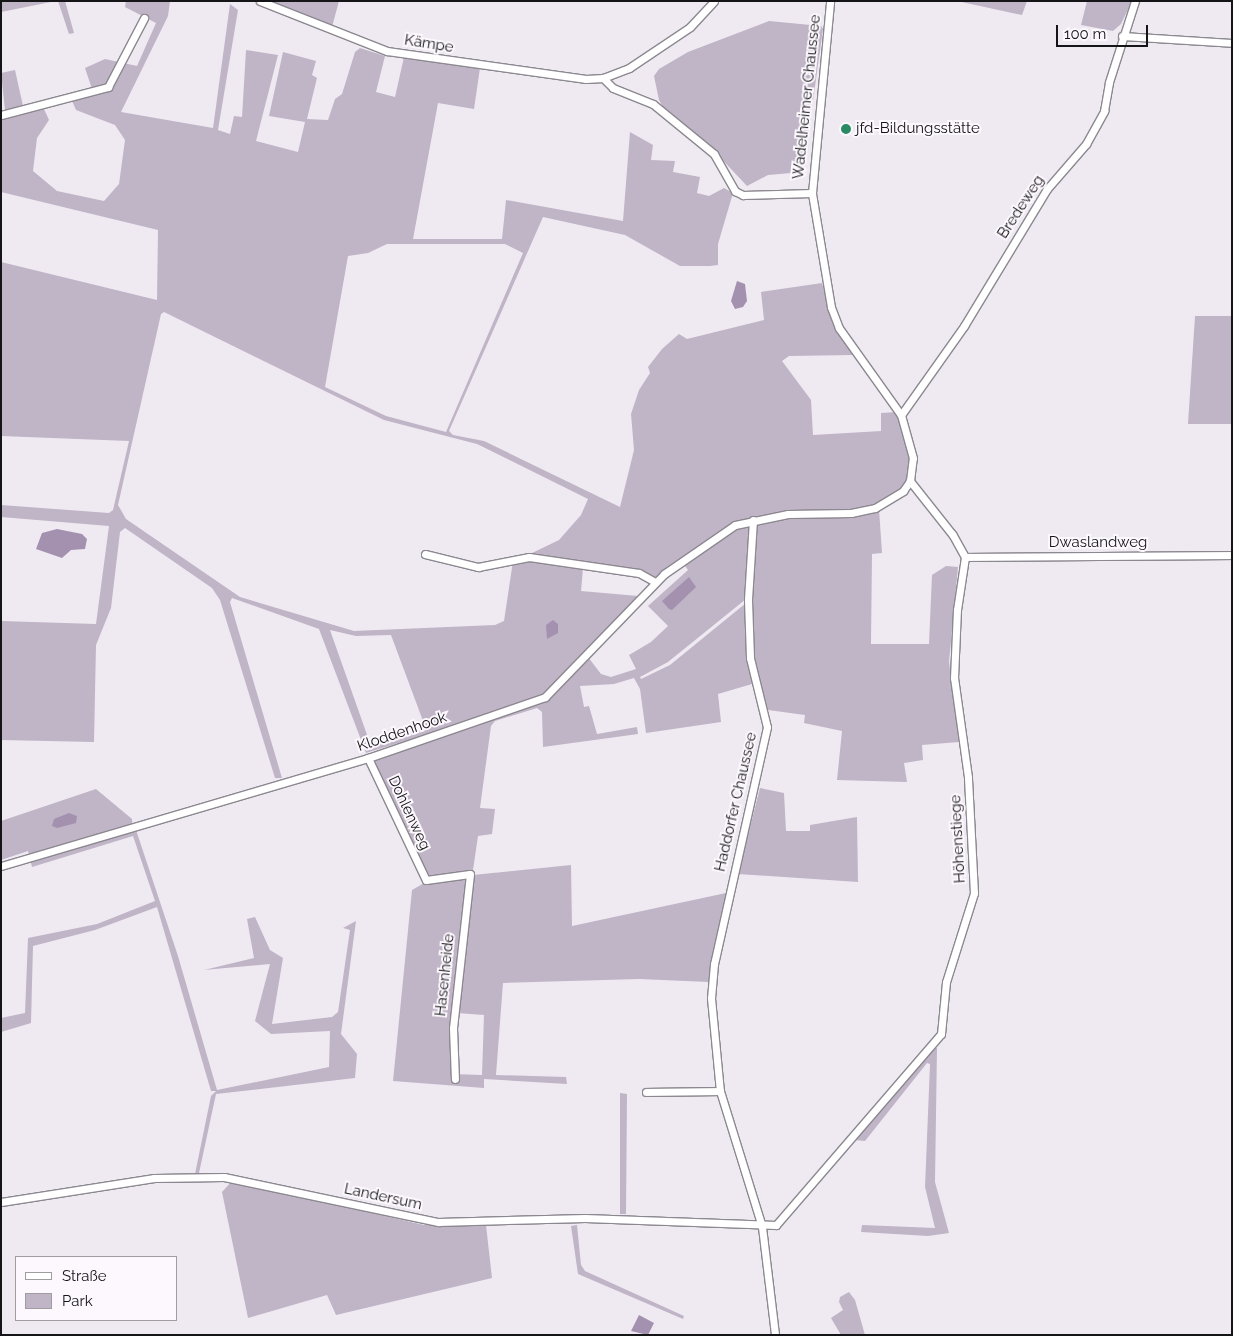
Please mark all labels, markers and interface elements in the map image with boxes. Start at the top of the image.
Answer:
street label: Wadelheimer Chaussee [789,14,825,180]
scale bar [1058,15,1150,47]
text: 100 m [1064,25,1106,43]
street label: Kämpe [403,31,455,57]
place label: jfd-Bildungsstätte [856,120,980,138]
marker: jfd-Bildungsstätte [840,123,852,135]
street label: Bredeweg [994,172,1048,242]
street label: Dwaslandweg [1049,534,1147,552]
street label: Kloddenhook [355,708,449,756]
street label: Haddorfer Chaussee [711,730,761,874]
street label: Dohlenweg [384,773,434,853]
street label: Höhenstiege [947,794,969,884]
street label: Hasenheide [432,933,458,1017]
street label: Landersum [342,1180,424,1214]
legend [15,1256,178,1321]
text: Straße [62,1267,106,1285]
text: Park [62,1292,93,1310]

